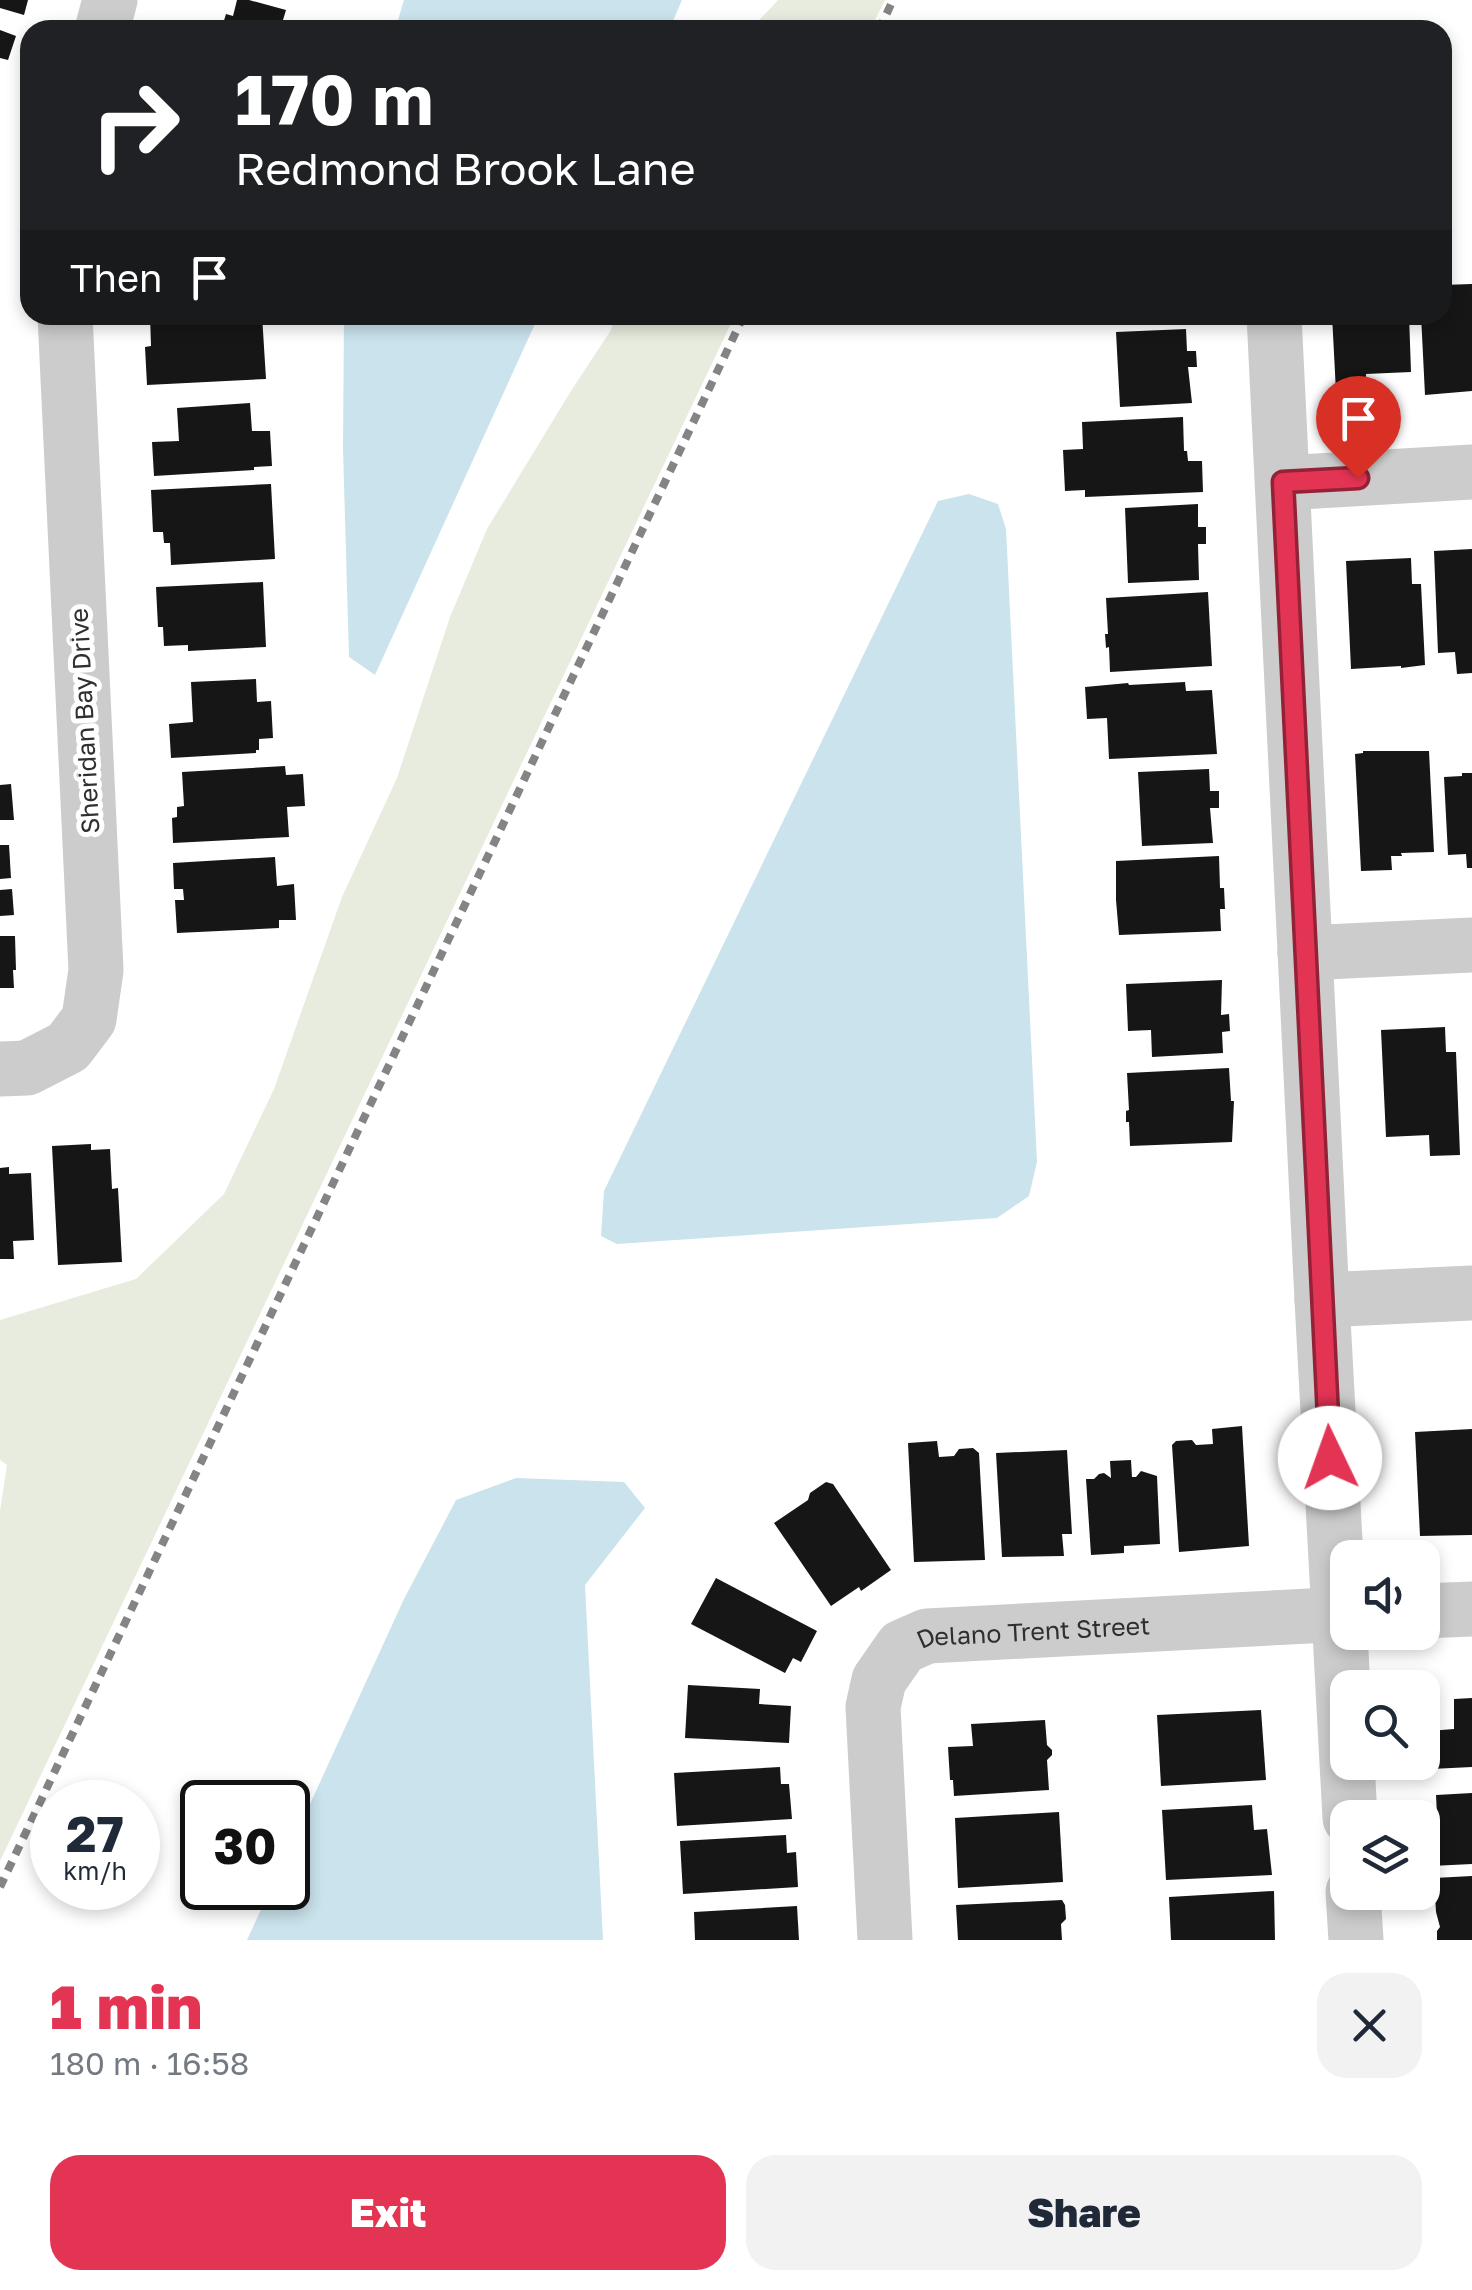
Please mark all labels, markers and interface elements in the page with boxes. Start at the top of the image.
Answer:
text: 170 m [235,56,433,140]
icon: right [70,60,200,190]
text: Redmond Brook Lane [235,141,696,195]
icon: arrive [182,250,237,305]
text: Then [70,255,162,300]
pin [1316,376,1401,479]
icon: arrive [1331,391,1386,446]
street label: Sheridan Bay Drive [63,607,105,835]
position arrow [1278,1406,1382,1510]
map controls [1330,1540,1440,1910]
button: sound [1330,1540,1440,1650]
street label: Delano Trent Street [911,1609,1151,1654]
button: search [1330,1670,1440,1780]
speed limit sign: 30 [180,1780,310,1910]
button: layers [1330,1800,1440,1910]
text: 27 [66,1803,124,1863]
text: km/h [63,1855,127,1886]
text: 1 min [50,1970,202,2042]
button: close [1317,1973,1422,2078]
text: 180 m · 16:58 [50,2044,249,2082]
button: Exit [50,2155,726,2270]
button: Share [746,2155,1422,2270]

